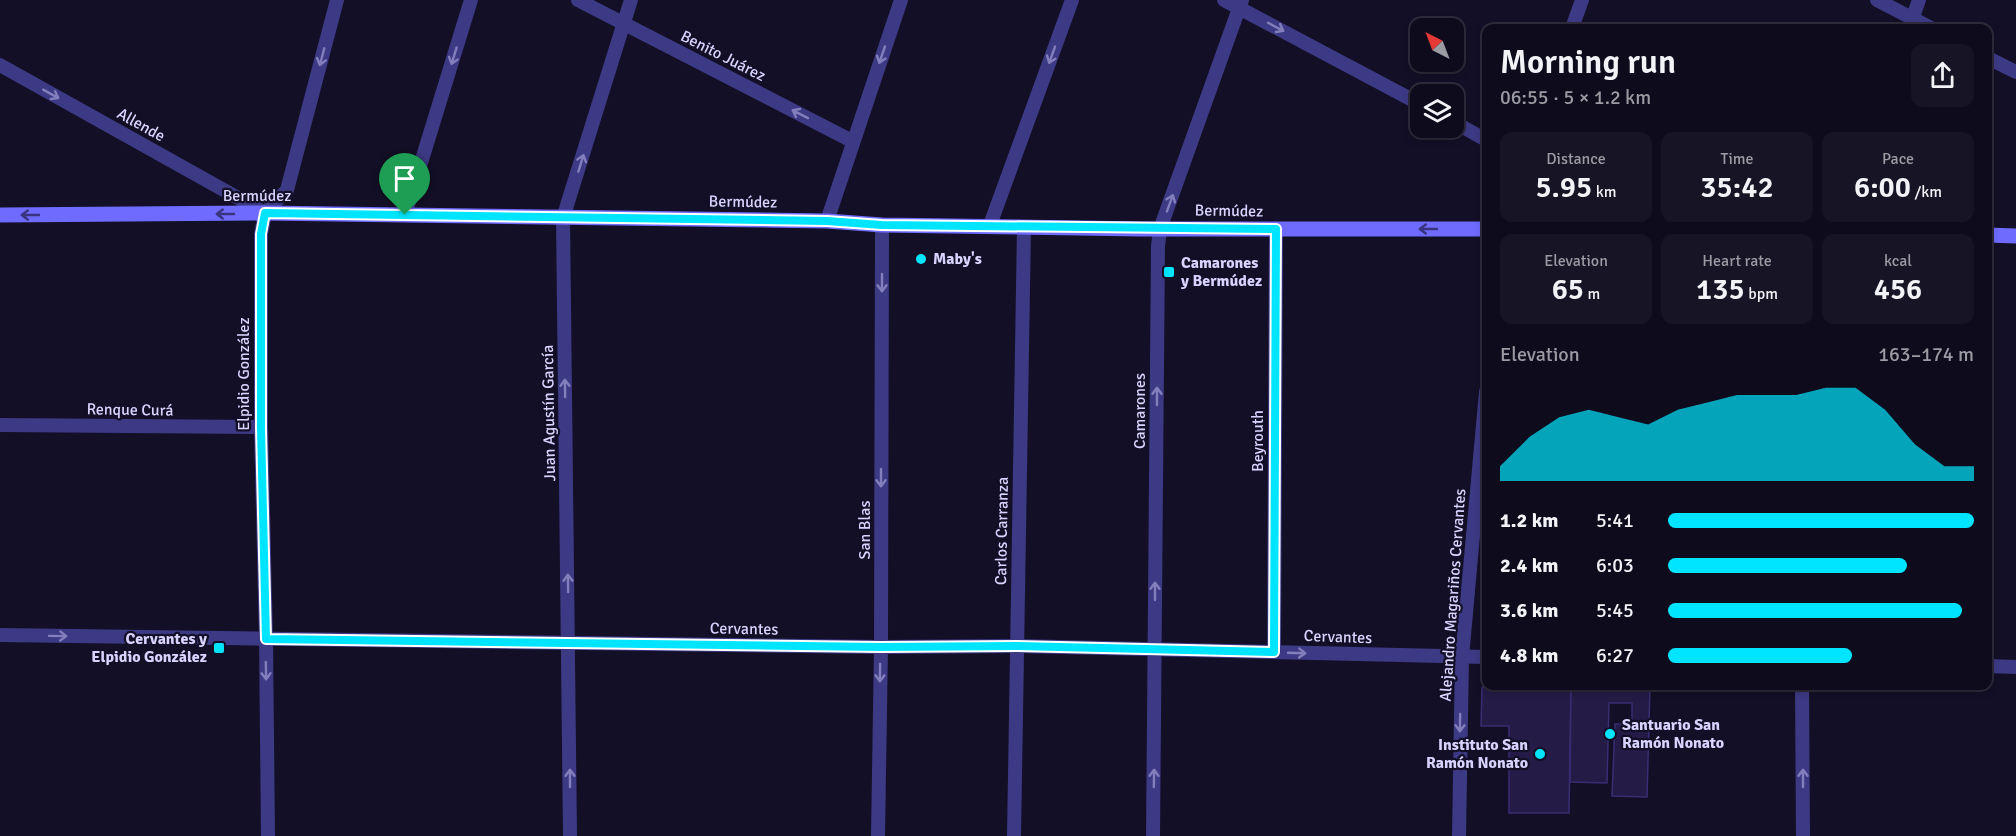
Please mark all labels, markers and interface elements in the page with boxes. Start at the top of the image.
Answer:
north arrow [1410,18,1464,72]
map controls [1410,18,1464,138]
one-way arrow [1267,21,1284,33]
street label: Benito Juárez [677,26,769,86]
text: Morning run [1500,42,1676,83]
button: share [1911,44,1974,107]
one-way arrow [875,45,886,64]
one-way arrow [1045,45,1056,64]
one-way arrow [448,46,459,65]
one-way arrow [315,47,327,66]
button: layers [1410,84,1464,138]
text: 06:55 · 5 × 1.2 km [1500,85,1651,110]
one-way arrow [42,88,59,100]
street label: Allende [113,104,169,146]
one-way arrow [792,108,809,120]
text: Distance [1546,149,1606,169]
text: Time [1721,149,1753,169]
text: Pace [1882,149,1914,169]
pin [379,153,430,215]
one-way arrow [576,154,587,173]
icon: arrive [388,162,421,195]
text: 5.95 [1535,169,1592,206]
text: 35:42 [1700,169,1774,206]
text: 6:00 [1854,169,1911,206]
text: km [1592,182,1617,202]
text: /km [1911,182,1942,202]
street label: Bermúdez [223,186,291,206]
street label: Bermúdez [708,191,778,213]
one-way arrow [1165,194,1176,213]
street label: Bermúdez [1194,200,1264,222]
one-way arrow [216,208,236,220]
one-way arrow [21,209,41,221]
one-way arrow [1419,223,1439,235]
place label: Maby's [933,249,982,269]
text: Elevation [1544,251,1608,271]
text: Heart rate [1702,251,1772,271]
text: kcal [1884,251,1912,271]
marker: Maby's [914,252,928,266]
place label: Camarones y Bermúdez [1180,253,1262,291]
marker: Camarones y Bermúdez [1162,265,1176,279]
text: 65 [1552,271,1584,308]
text: 135 [1696,271,1745,308]
text: 456 [1874,271,1922,308]
one-way arrow [876,273,888,293]
text: m [1584,284,1600,304]
text: bpm [1745,284,1778,304]
street label: Elpidio González [234,317,254,431]
text: Elevation [1500,342,1580,367]
text: 163–174 m [1878,342,1974,367]
street label: Juan Agustín García [538,345,560,481]
street label: Camarones [1130,373,1150,449]
one-way arrow [560,378,571,398]
one-way arrow [1151,387,1163,407]
street label: Renque Curá [86,399,174,421]
street label: Beyrouth [1248,410,1268,472]
one-way arrow [875,468,887,488]
street label: Carlos Carranza [991,477,1013,585]
street label: Alejandro Magariños Cervantes [1436,488,1470,702]
street label: San Blas [855,501,875,559]
text: 1.2 km [1500,508,1558,533]
text: 5:41 [1596,508,1634,533]
text: 2.4 km [1500,553,1558,578]
text: 6:03 [1596,553,1634,578]
one-way arrow [562,573,574,593]
one-way arrow [1149,582,1161,602]
text: 3.6 km [1500,598,1558,623]
text: 5:45 [1596,598,1634,623]
street label: Cervantes [710,618,778,640]
street label: Cervantes [1303,626,1373,648]
place label: Cervantes y Elpidio González [91,629,207,667]
one-way arrow [48,630,68,642]
marker: Cervantes y Elpidio González [212,641,226,655]
text: 4.8 km [1500,643,1558,668]
text: 6:27 [1596,643,1634,668]
one-way arrow [1287,647,1307,658]
one-way arrow [260,660,272,680]
one-way arrow [874,663,886,683]
one-way arrow [1454,712,1466,732]
place label: Santuario San Ramón Nonato [1622,715,1724,753]
marker: Santuario San Ramón Nonato [1603,727,1617,741]
place label: Instituto San Ramón Nonato [1426,735,1528,773]
marker: Instituto San Ramón Nonato [1533,747,1547,761]
one-way arrow [564,768,576,788]
one-way arrow [1148,768,1160,788]
one-way arrow [1797,768,1809,788]

